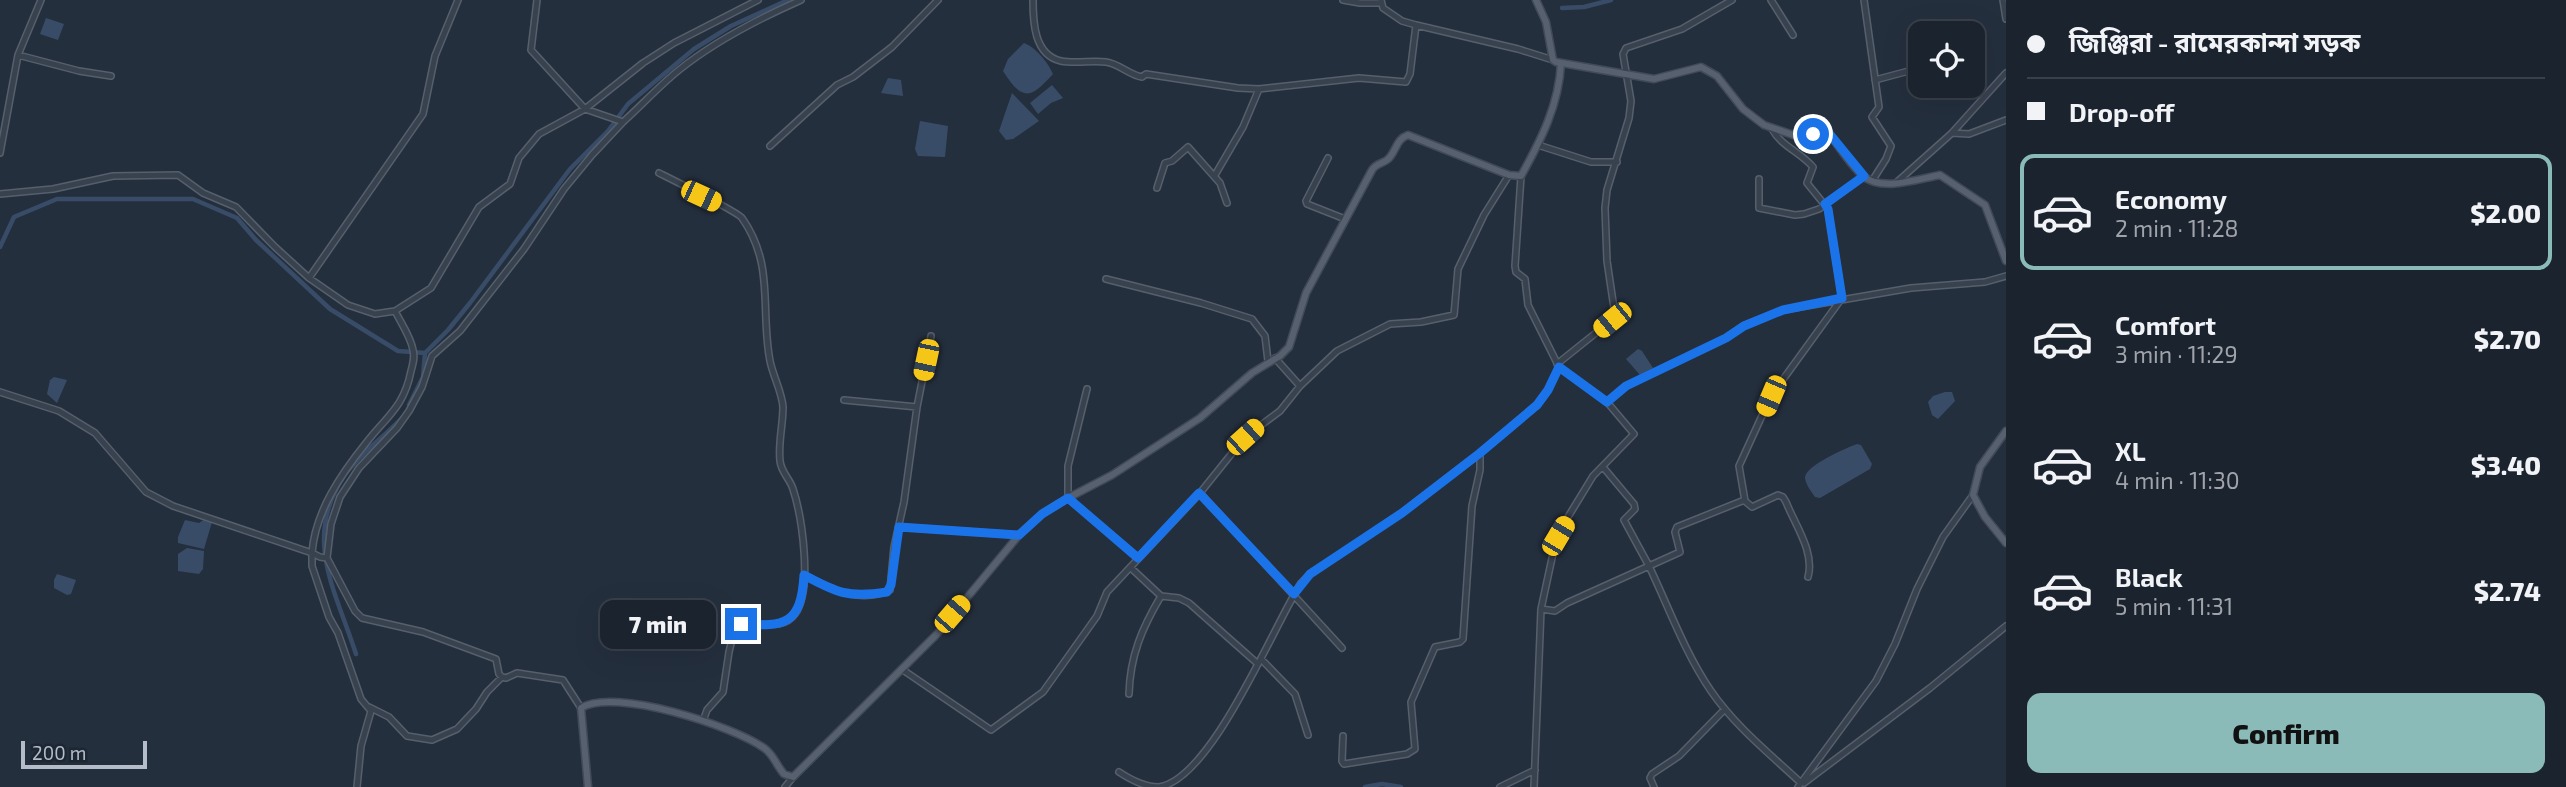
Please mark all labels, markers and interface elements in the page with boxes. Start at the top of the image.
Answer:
map controls [1908,21,1985,98]
button: locate [1908,21,1985,98]
text: জিঞ্জিরা - রামেরকান্দা সড়ক [2069,26,2360,57]
text: Drop-off [2069,96,2174,127]
route start [1797,118,1829,150]
car [678,178,725,214]
icon: car [2031,181,2094,244]
text: Economy [2115,183,2227,214]
text: $2.00 [2470,197,2541,228]
text: 2 min · 11:28 [2115,214,2239,242]
car [1590,299,1635,341]
icon: car [2031,307,2094,370]
text: Comfort [2115,309,2216,340]
text: $2.70 [2474,323,2541,354]
car [912,337,941,383]
text: 3 min · 11:29 [2115,340,2238,368]
car [1754,373,1789,419]
car [1223,415,1268,459]
icon: car [2031,433,2094,496]
text: XL [2115,435,2146,466]
text: $3.40 [2471,449,2541,480]
text: 4 min · 11:30 [2115,466,2240,494]
car [1539,513,1578,559]
icon: car [2031,559,2094,622]
text: Black [2115,561,2183,592]
text: $2.74 [2474,575,2541,606]
car [931,591,974,637]
text: 5 min · 11:31 [2115,592,2233,620]
callout: 7 min [601,600,716,648]
route end [725,608,757,640]
text: 7 min [629,610,687,638]
button: Confirm [2027,693,2545,773]
scale bar [21,738,147,770]
text: 200 m [32,741,86,764]

